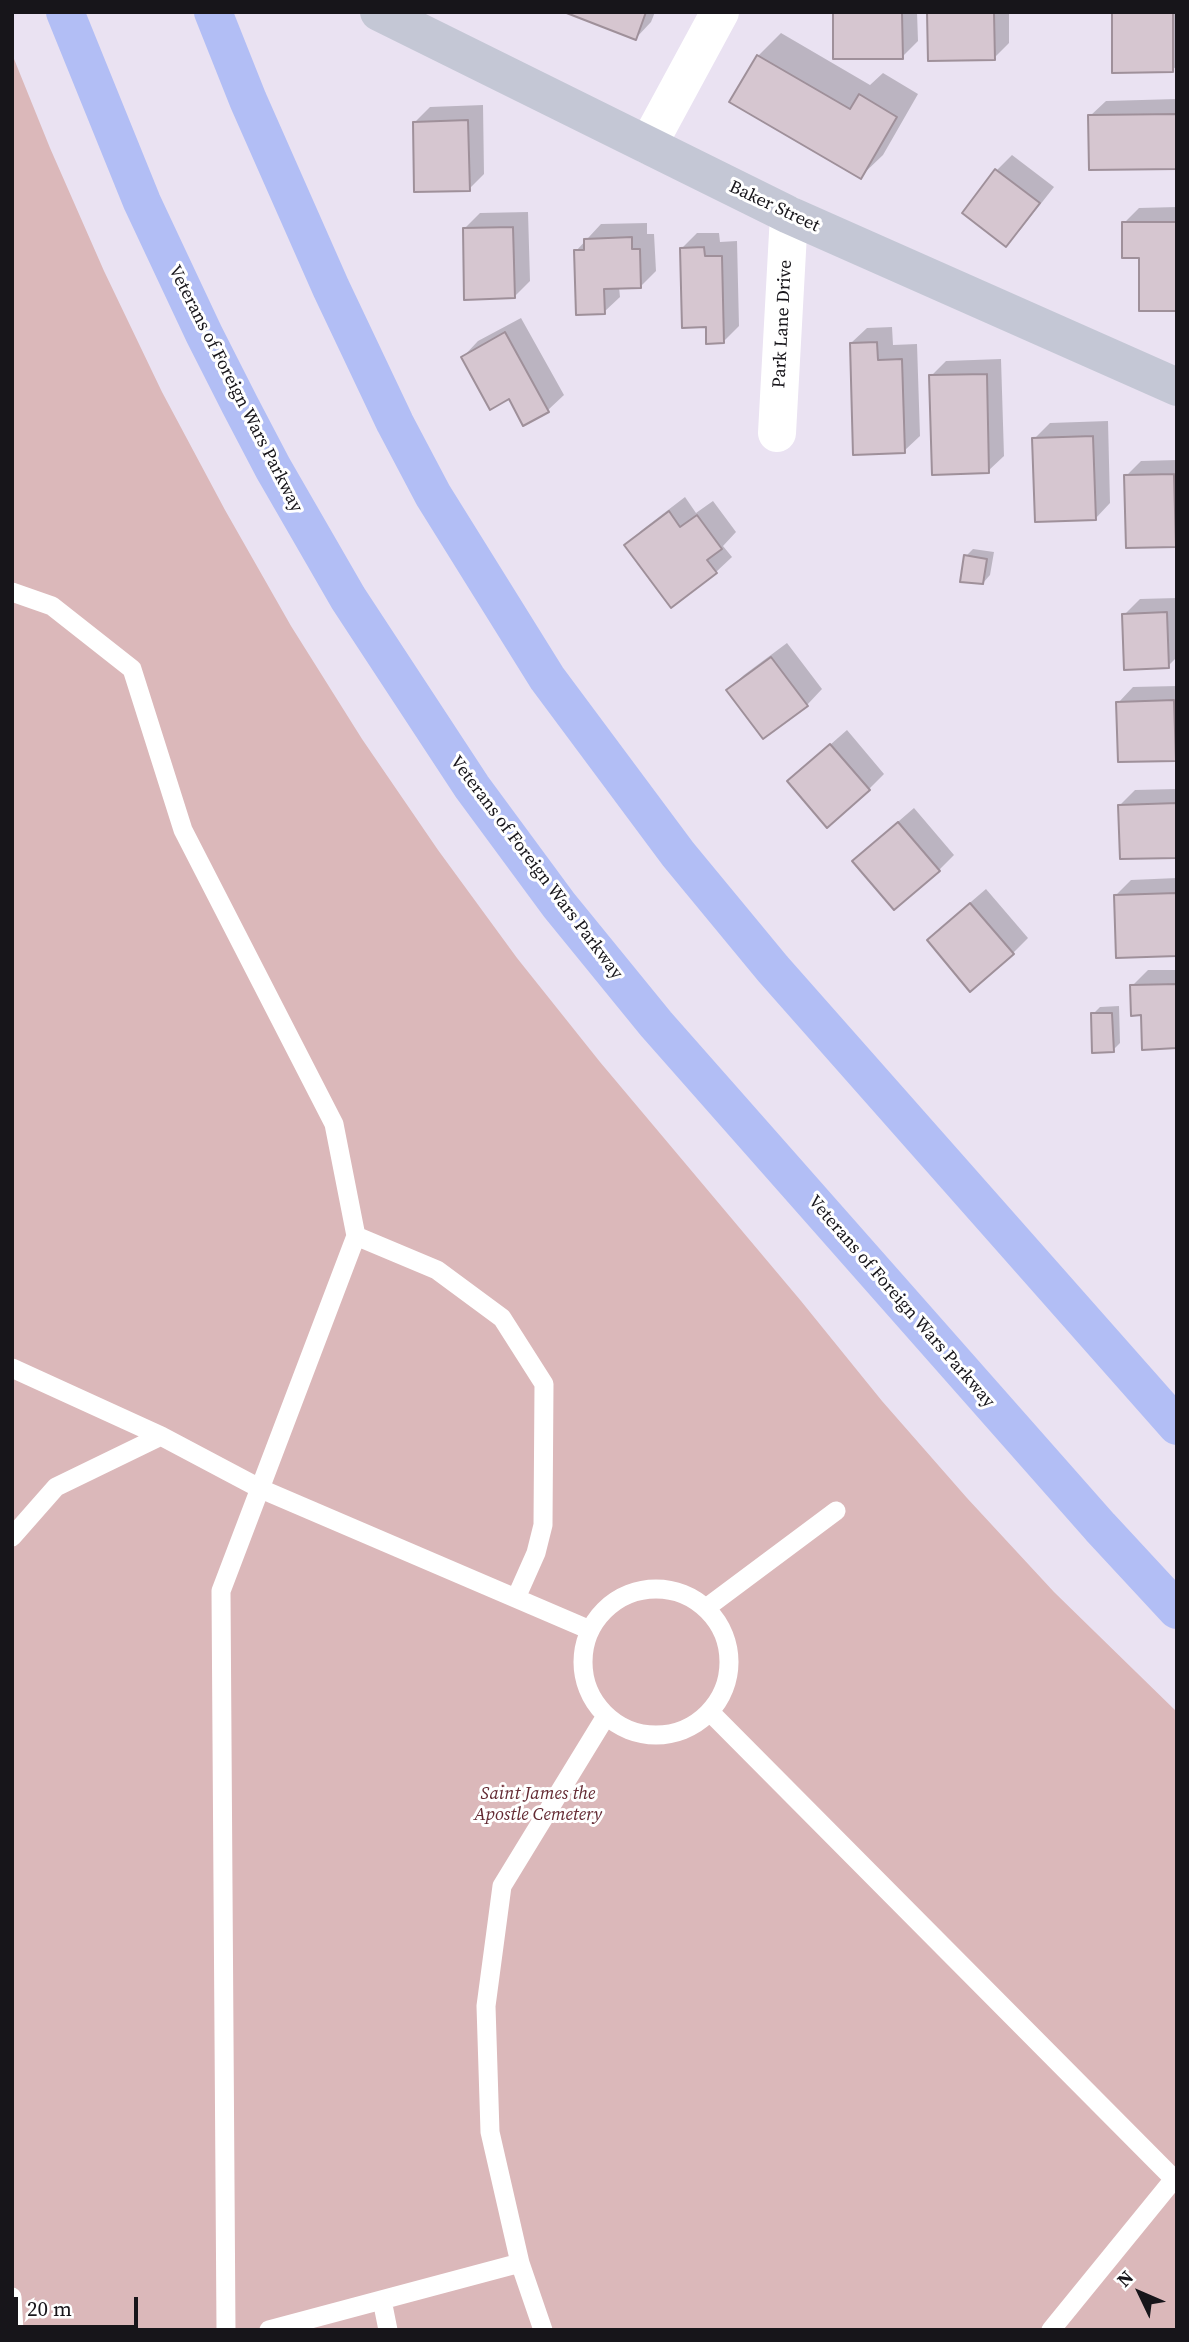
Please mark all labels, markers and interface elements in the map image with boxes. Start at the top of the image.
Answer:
street label: Baker Street [725,177,823,237]
street label: Park Lane Drive [769,259,797,389]
street label: Veterans of Foreign Wars Parkway [163,262,307,516]
street label: Veterans of Foreign Wars Parkway [445,752,627,984]
street label: Veterans of Foreign Wars Parkway [803,1192,999,1412]
park label: Saint James the Apostle Cemetery [474,1783,602,1826]
north arrow [1105,2258,1175,2328]
text: N [1111,2264,1139,2292]
scale bar [18,2282,142,2326]
text: 20 m [27,2294,72,2323]

